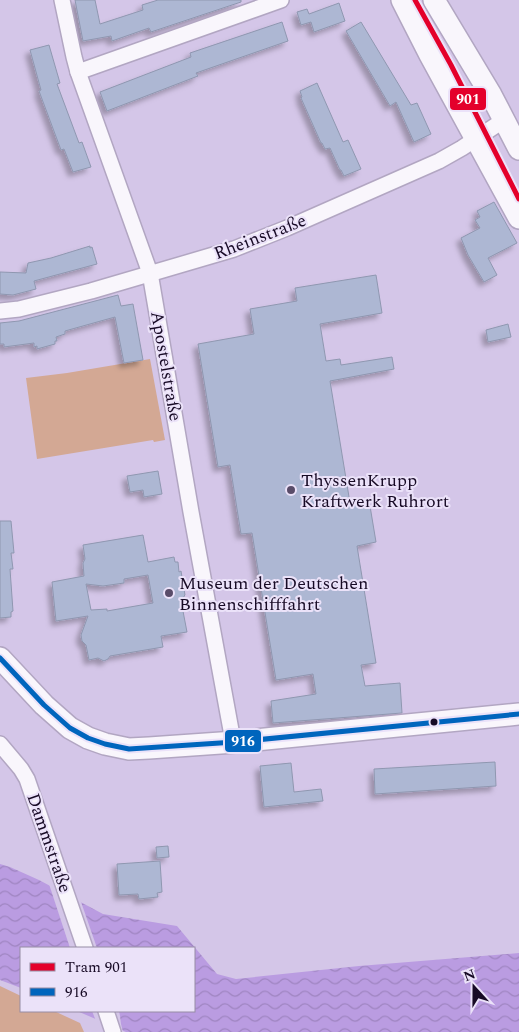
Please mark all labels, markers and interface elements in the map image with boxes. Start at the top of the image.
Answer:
line badge: 901 [449,87,487,111]
text: 901 [456,89,480,110]
street label: Rheinstraße [210,207,310,267]
street label: Apostelstraße [143,309,189,423]
place label: ThyssenKrupp Kraftwerk Ruhrort [301,467,449,515]
marker: ThyssenKrupp Kraftwerk Ruhrort [285,484,297,496]
place label: Museum der Deutschen Binnenschifffahrt [179,570,369,618]
marker: Museum der Deutschen Binnenschifffahrt [163,587,175,599]
unlabelled marker [429,717,439,727]
line badge: 916 [224,729,262,753]
text: 916 [231,731,255,752]
street label: Dammstraße [19,790,79,896]
legend [20,947,195,1012]
text: Tram 901 [65,956,127,979]
north arrow [449,962,499,1012]
text: N [460,963,479,987]
text: 916 [65,981,88,1004]

